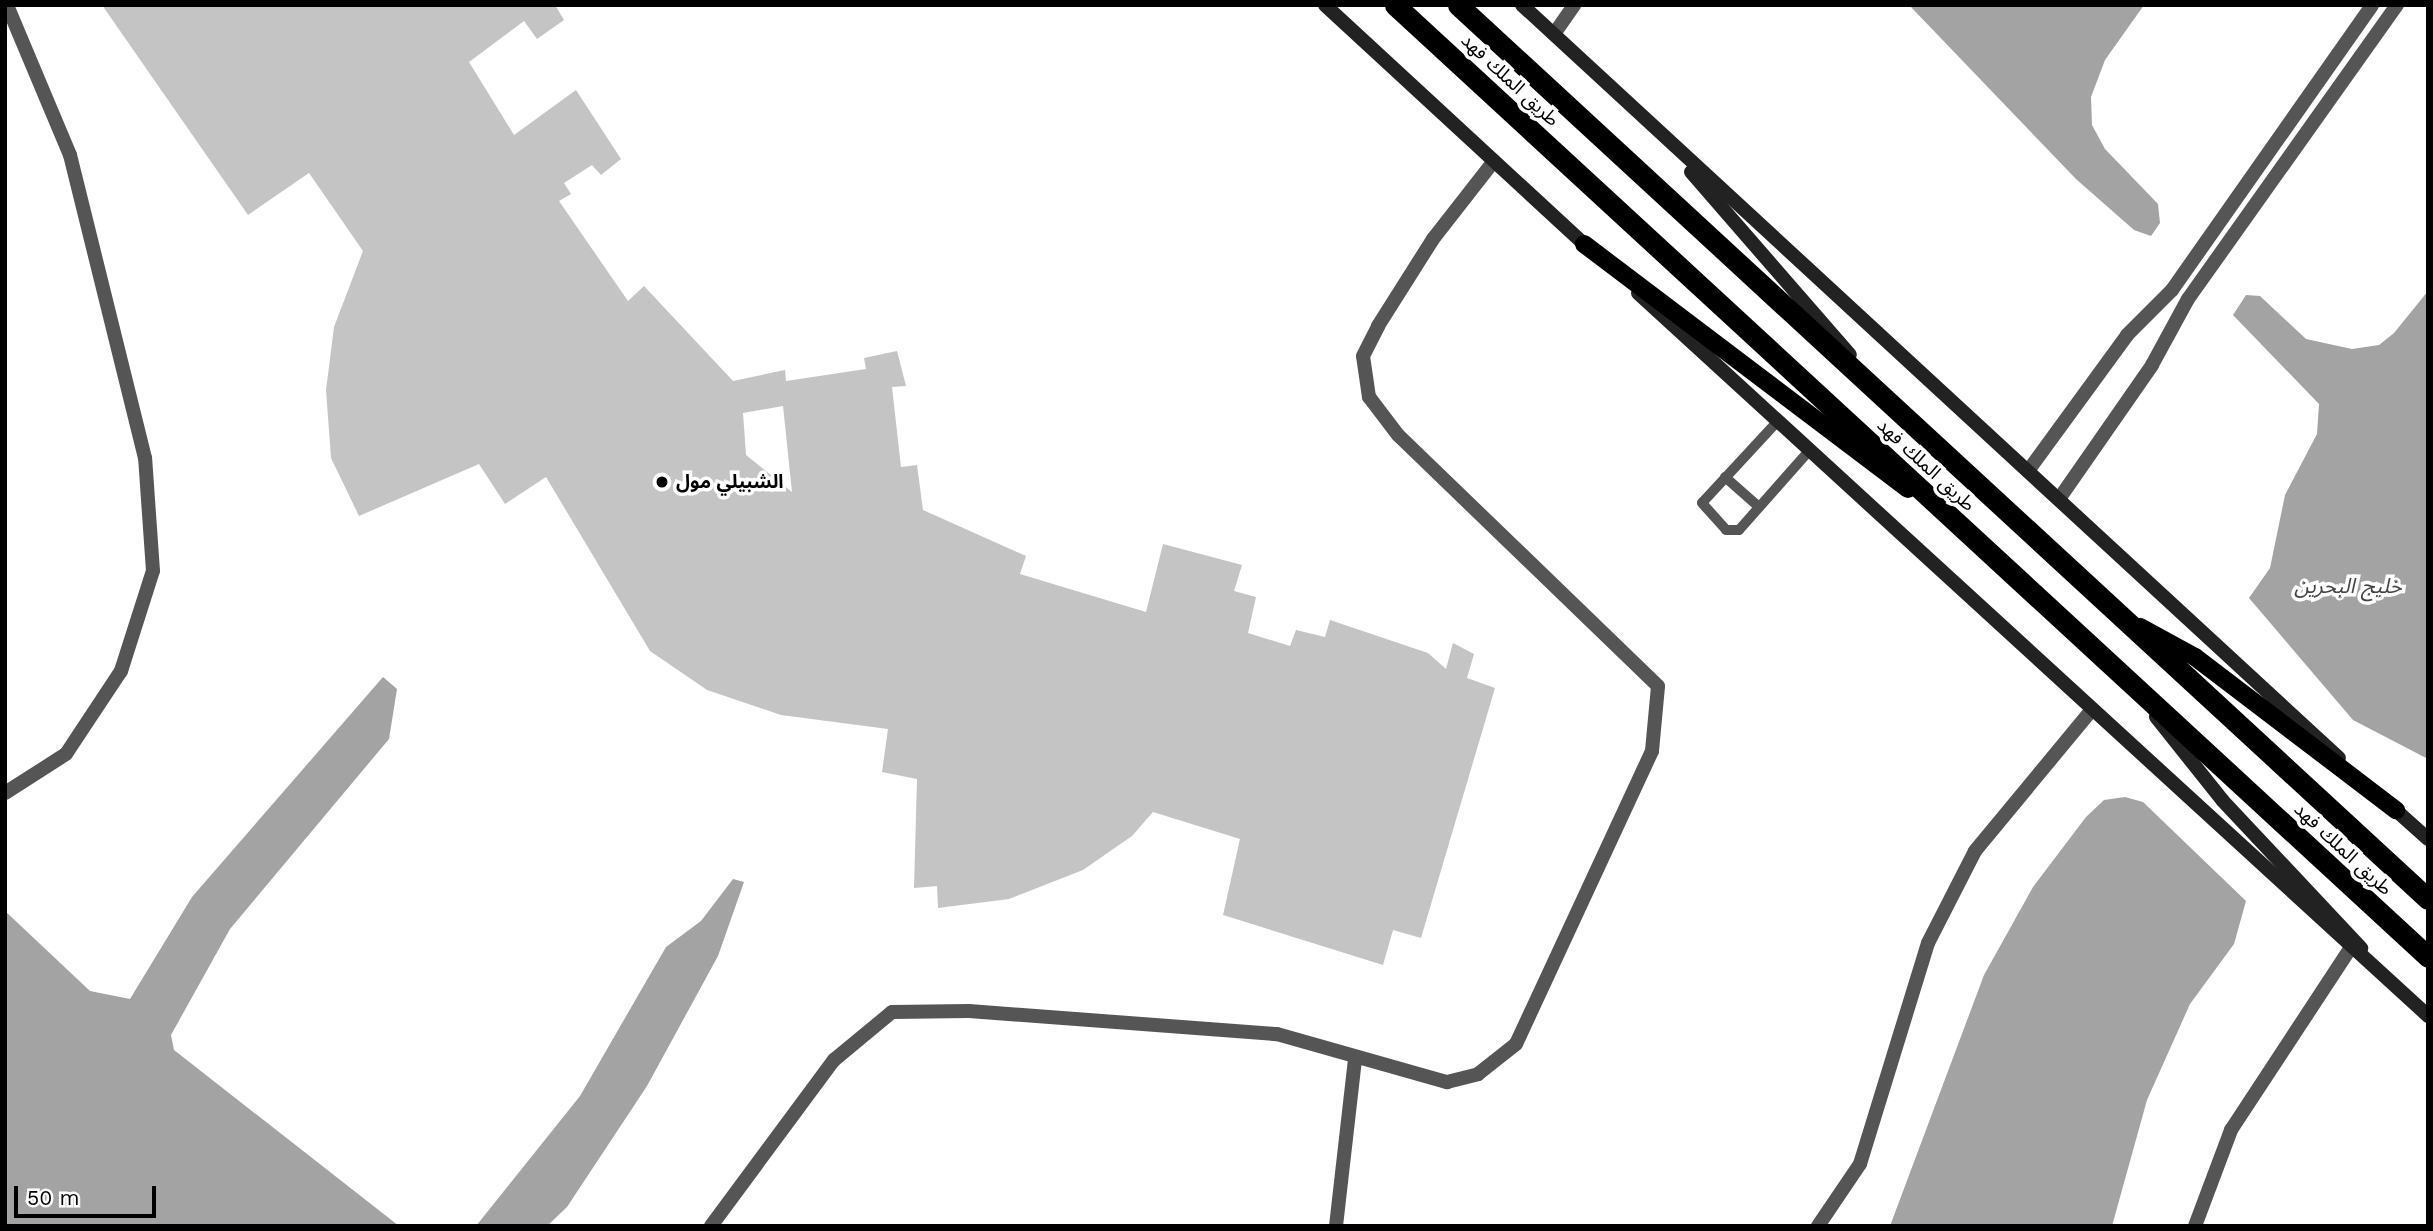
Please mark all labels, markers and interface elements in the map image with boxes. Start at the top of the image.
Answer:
street label: طريق الملك فهد [1456,29,1564,131]
street label: طريق الملك فهد [1872,414,1980,516]
place label: الشبيلي مول [676,471,784,493]
marker: الشبيلي مول [654,474,670,490]
water label: خليج البحرين [2294,573,2402,599]
street label: طريق الملك فهد [2289,798,2397,900]
scale bar [18,1172,159,1216]
text: 50 m [27,1185,79,1210]

